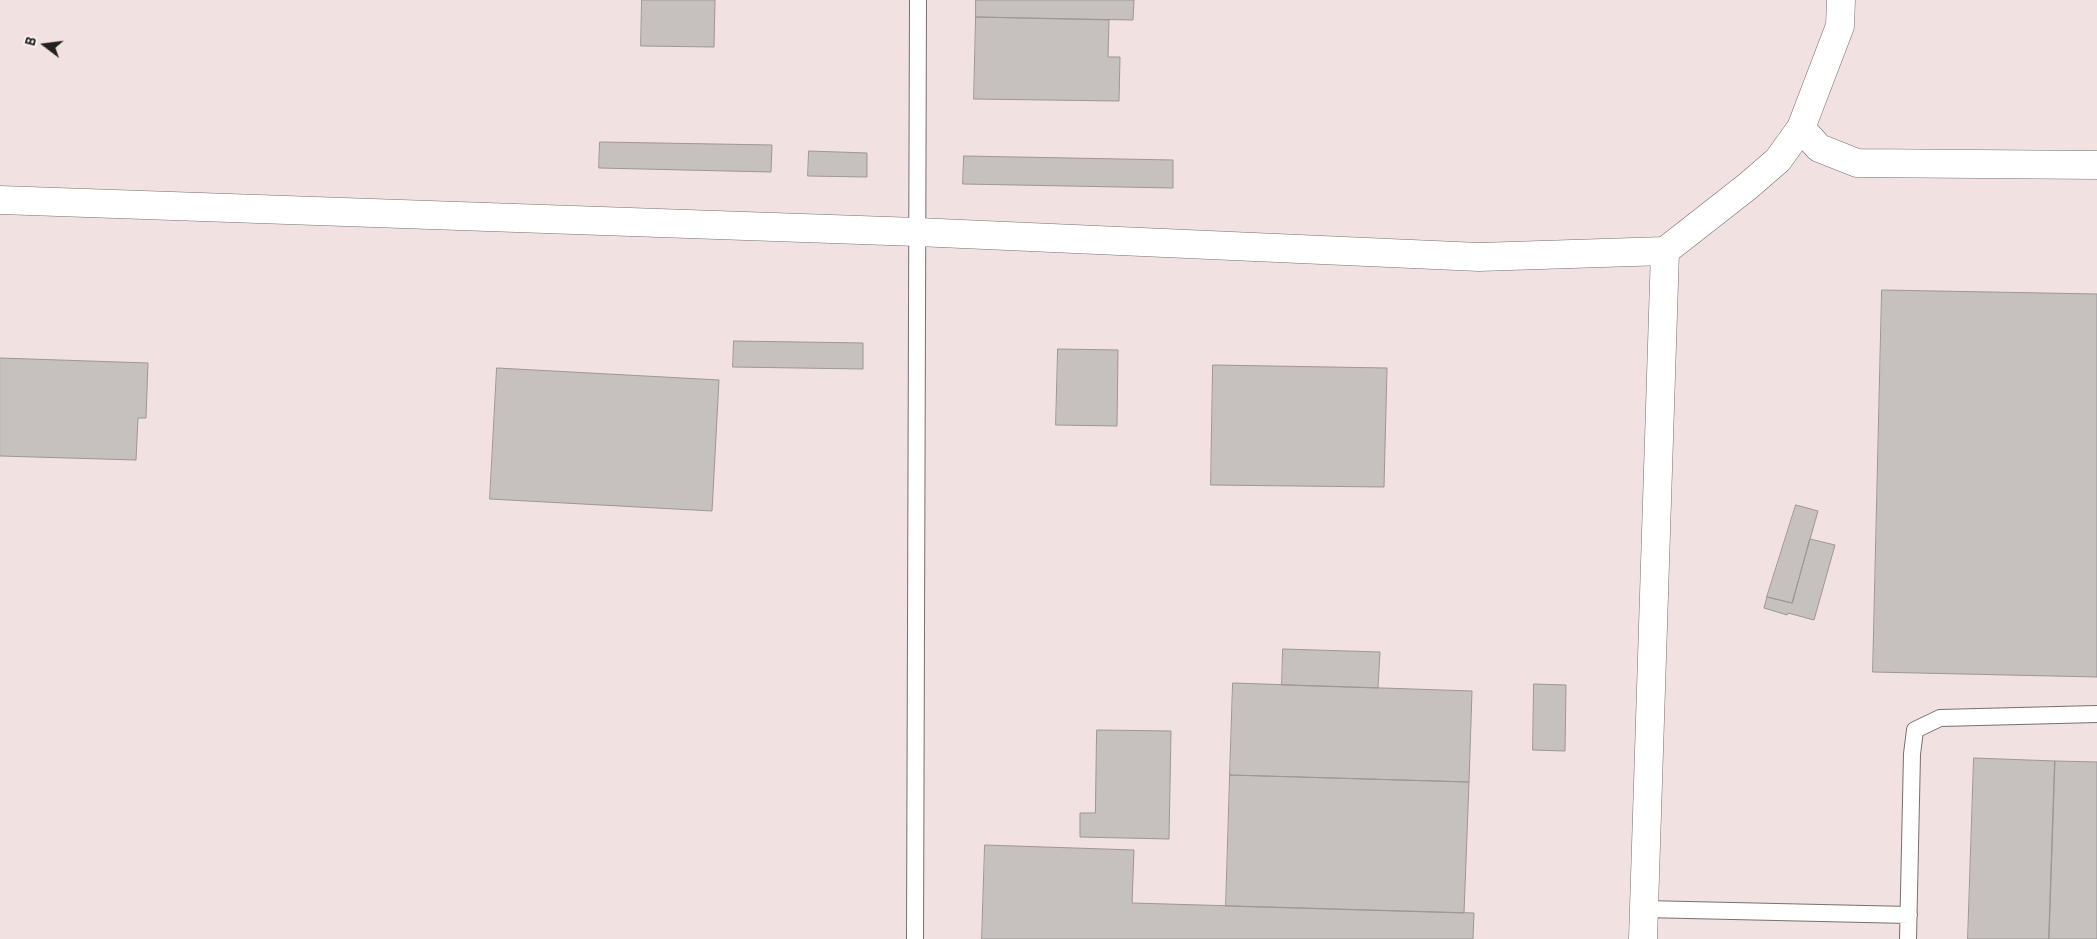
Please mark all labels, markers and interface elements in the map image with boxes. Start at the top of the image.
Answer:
north arrow [20,20,70,70]
text: B [21,35,40,47]

